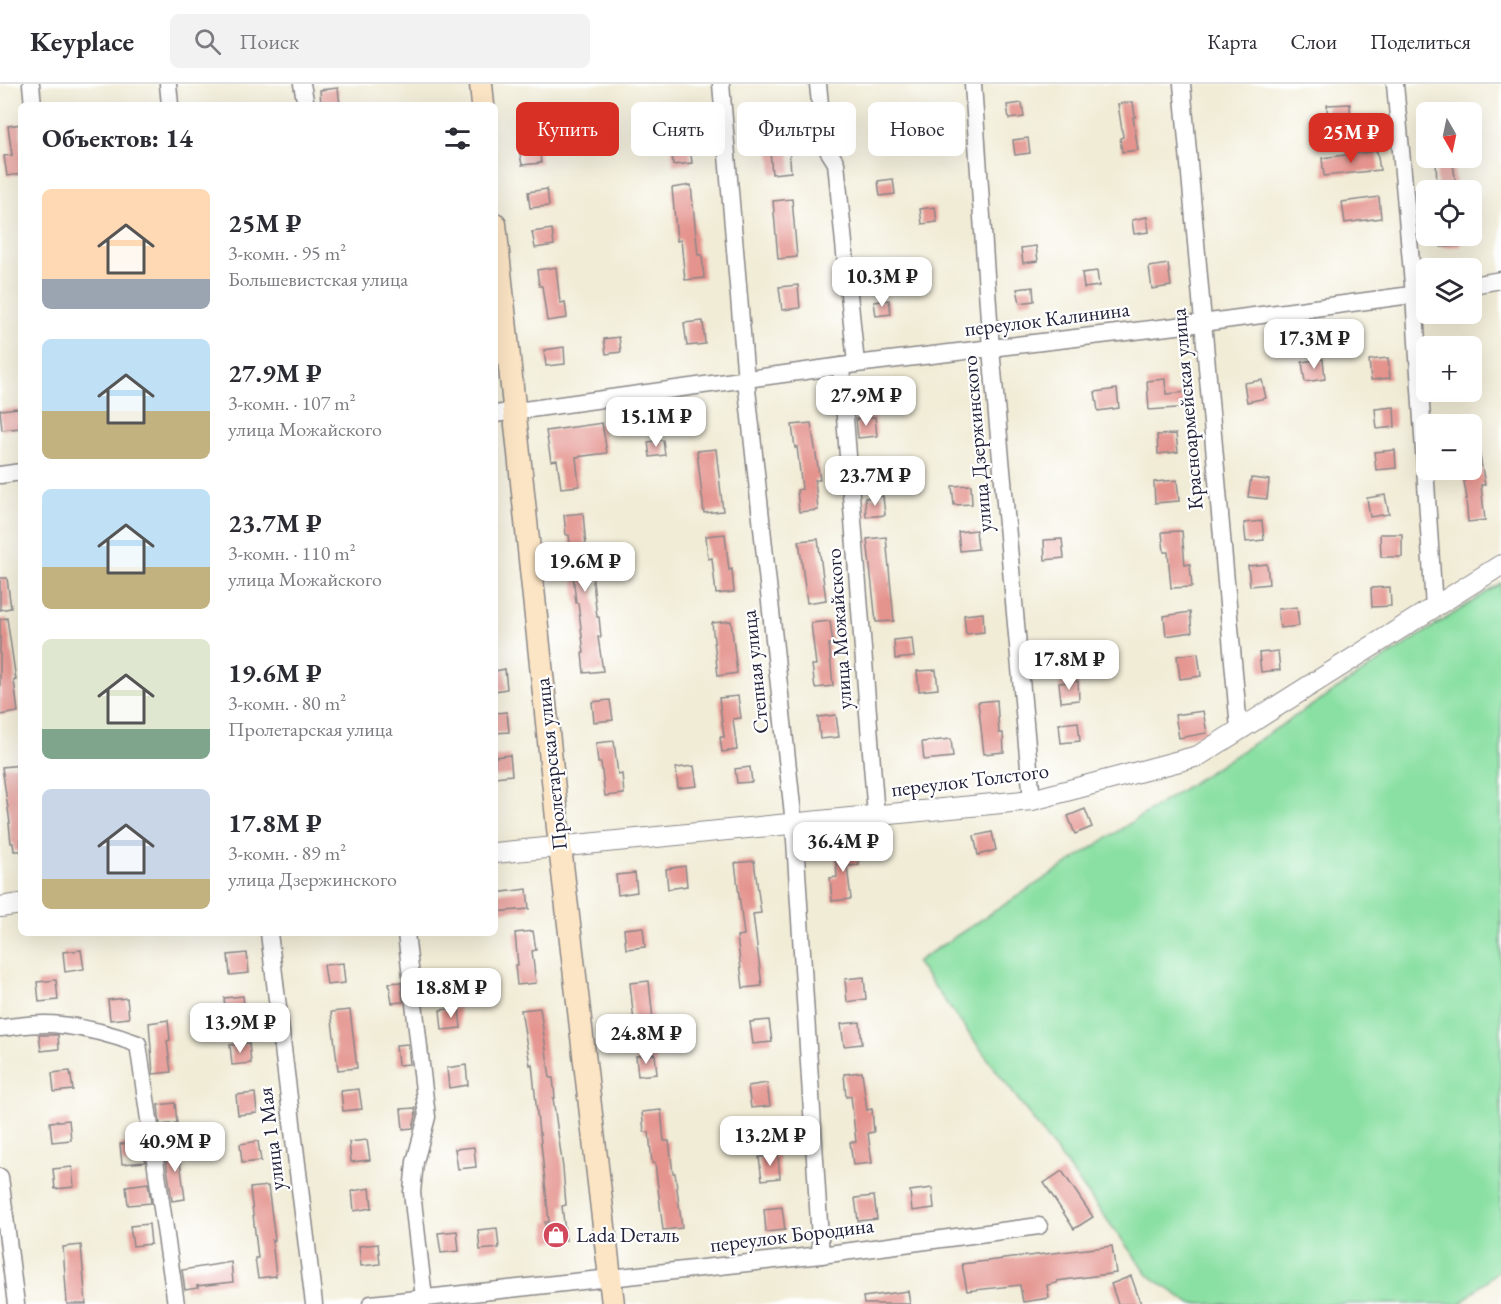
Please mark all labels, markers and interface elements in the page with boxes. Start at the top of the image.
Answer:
search box [170,14,590,68]
text: Keyplace [30,23,134,59]
icon: search [191,25,224,58]
text: Поиск [239,27,299,56]
text: Карта [1207,28,1257,55]
text: Слои [1290,28,1337,55]
text: Поделиться [1370,28,1471,55]
chip: Купить [516,102,619,156]
chip: Снять [631,102,725,156]
chip: Фильтры [737,102,856,156]
chip: Новое [868,102,965,156]
north arrow [1416,102,1482,168]
map controls [1416,102,1482,480]
pin: 25M ₽ [1309,113,1393,164]
text: 25M ₽ [1323,119,1379,145]
text: Объектов: 14 [42,121,193,155]
icon: filters [441,122,474,155]
button: locate [1416,180,1482,246]
text: 25M ₽ [228,206,302,240]
icon: home [90,213,162,285]
text: 3-комн. · 95 m² [228,240,346,266]
pin: 10.3M ₽ [827,257,937,308]
button: layers [1416,258,1482,324]
text: 10.3M ₽ [846,263,918,289]
text: Большевистская улица [228,266,408,292]
street label: переулок Калинина [963,295,1132,342]
street label: Красноармейская улица [1164,306,1209,511]
pin: 17.3M ₽ [1259,319,1369,370]
text: 17.3M ₽ [1278,325,1350,351]
button: + [1416,336,1482,402]
street label: улица Дзержинского [955,354,998,534]
text: 27.9M ₽ [228,356,322,390]
icon: home [90,363,162,435]
pin: 27.9M ₽ [811,376,921,427]
text: 27.9M ₽ [830,382,902,408]
text: 3-комн. · 107 m² [228,390,356,416]
pin: 15.1M ₽ [601,397,711,448]
text: 15.1M ₽ [620,403,692,429]
button: − [1416,414,1482,480]
text: улица Можайского [228,416,382,442]
pin: 23.7M ₽ [820,456,930,507]
text: 23.7M ₽ [839,462,911,488]
text: 23.7M ₽ [228,506,322,540]
icon: home [90,513,162,585]
text: 3-комн. · 110 m² [228,540,356,566]
pin: 19.6M ₽ [530,542,640,593]
text: 19.6M ₽ [549,548,621,574]
street label: улица Можайского [819,548,858,711]
text: улица Можайского [228,566,382,592]
street label: Степная улица [735,608,774,735]
pin: 17.8M ₽ [1014,640,1124,691]
text: 17.8M ₽ [1033,646,1105,672]
text: 19.6M ₽ [228,656,322,690]
icon: home [90,663,162,735]
street label: Пролетарская улица [528,676,573,852]
text: 3-комн. · 80 m² [228,690,346,716]
text: Пролетарская улица [228,716,393,742]
street label: переулок Толстого [890,756,1050,803]
text: 17.8M ₽ [228,806,322,840]
icon: home [90,813,162,885]
pin: 36.4M ₽ [788,822,898,873]
text: 36.4M ₽ [807,828,879,854]
text: 3-комн. · 89 m² [228,840,346,866]
text: улица Дзержинского [228,866,397,892]
pin: 18.8M ₽ [396,968,506,1019]
text: 18.8M ₽ [415,974,487,1000]
pin: 13.9M ₽ [185,1003,295,1054]
text: 13.9M ₽ [204,1009,276,1035]
pin: 24.8M ₽ [591,1014,701,1065]
text: 24.8M ₽ [610,1020,682,1046]
street label: улица 1 Мая [251,1086,290,1192]
pin: 13.2M ₽ [715,1116,825,1167]
pin: 40.9M ₽ [120,1122,230,1173]
text: 13.2M ₽ [734,1122,806,1148]
text: 40.9M ₽ [139,1128,211,1154]
street label: переулок Бородина [709,1211,876,1258]
shop icon: Lada Dеталь [541,1220,571,1250]
place label: Lada Dеталь [576,1221,679,1248]

